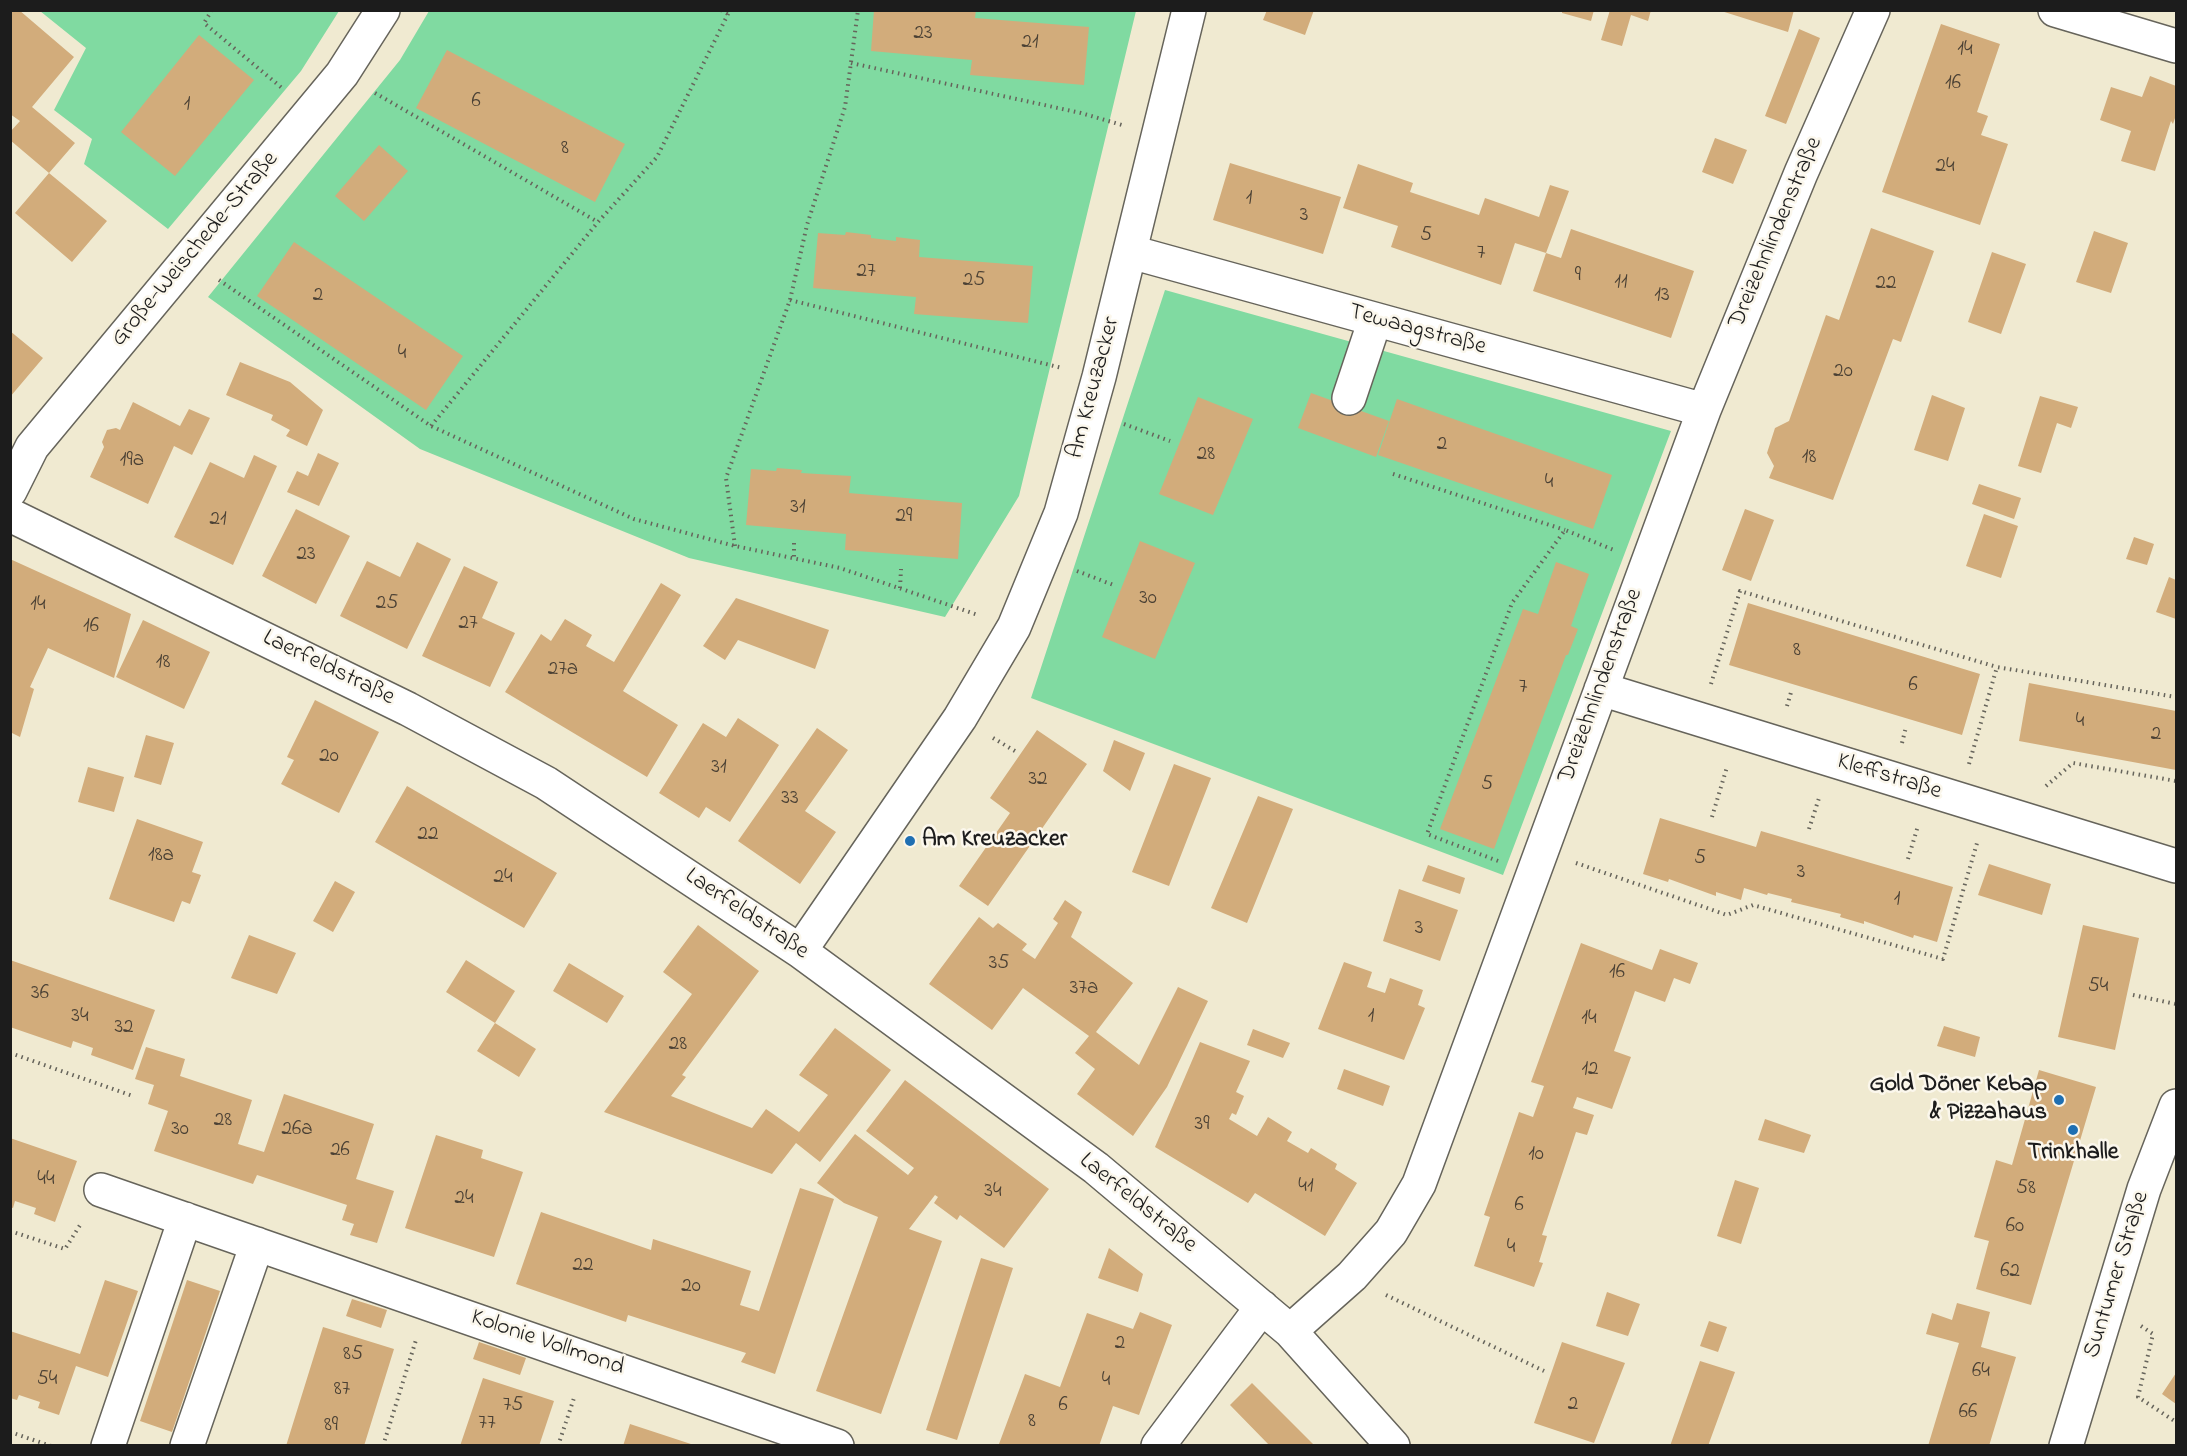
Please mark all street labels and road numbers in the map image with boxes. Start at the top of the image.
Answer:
street label: Dreizehnlindenstraße [1724,133,1830,333]
street label: Große-Weischede-Straße [106,147,286,353]
street label: Tewaagstraße [1345,299,1489,363]
street label: Am Kreuzacker [1062,314,1128,462]
street label: Dreizehnlindenstraße [1554,585,1650,787]
street label: Laerfeldstraße [257,625,399,713]
street label: Kleffstraße [1833,748,1945,808]
street label: Laerfeldstraße [678,863,814,967]
street label: Laerfeldstraße [1072,1148,1202,1260]
street label: Suntumer Straße [2079,1188,2157,1362]
street label: Kolonie Vollmond [467,1304,627,1384]

